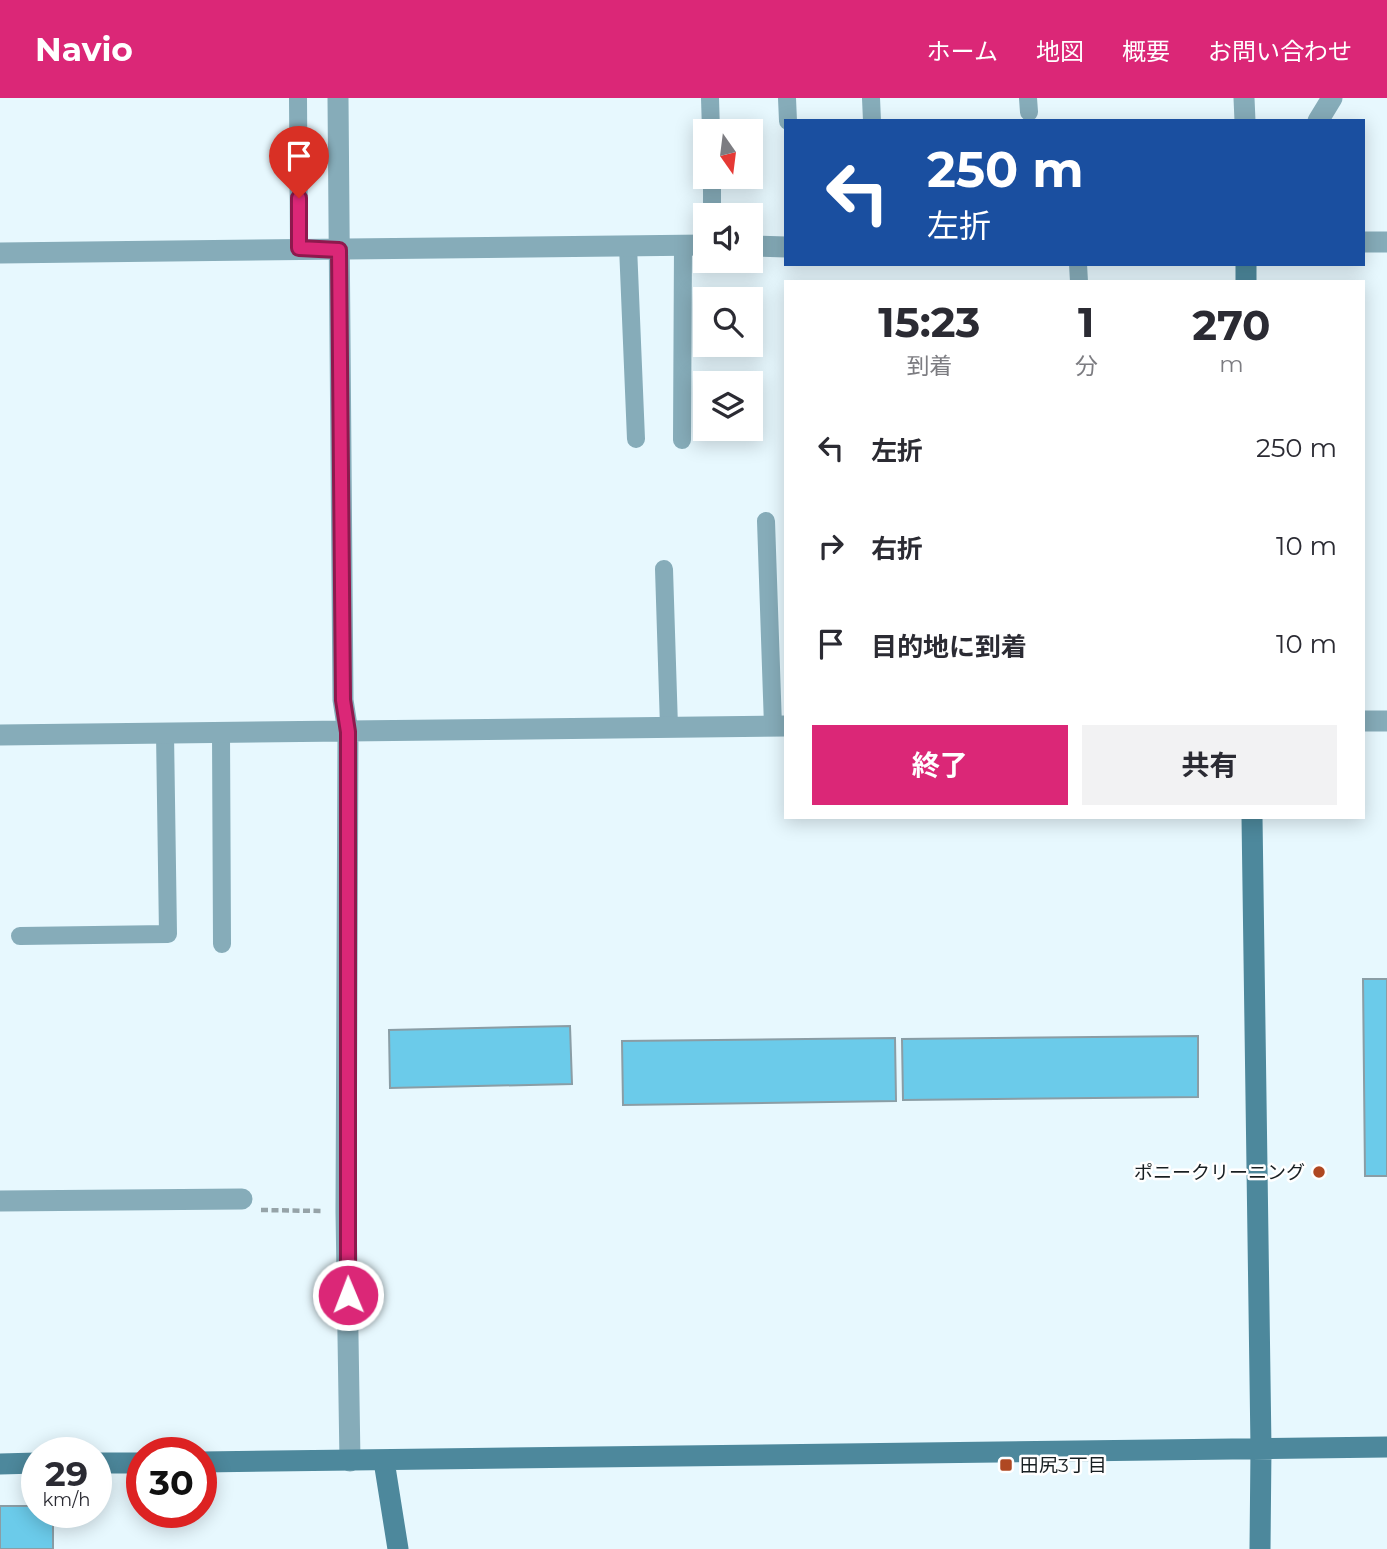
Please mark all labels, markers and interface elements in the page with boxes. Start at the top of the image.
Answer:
text: Navio [35,29,133,69]
text: ホーム [927,37,998,66]
text: 地図 [1036,37,1084,66]
text: 概要 [1122,37,1170,66]
text: お問い合わせ [1208,37,1352,66]
north arrow [693,119,763,189]
map controls [693,119,763,441]
pin [269,126,329,198]
icon: arrive [280,137,318,175]
text: 250 m [927,140,1084,199]
icon: left [812,147,903,238]
button: sound [693,203,763,273]
text: 左折 [927,206,991,245]
button: search [693,287,763,357]
text: 15:23 [878,296,980,348]
text: 1 [1078,296,1095,348]
text: 270 [1192,299,1271,351]
text: m [1219,350,1244,378]
text: 到着 [906,352,952,380]
text: 分 [1075,352,1098,380]
button: layers [693,371,763,441]
icon: left [812,429,850,467]
text: 250 m [1256,432,1337,464]
text: 左折 [871,435,923,467]
icon: right [812,527,850,565]
text: 10 m [1276,530,1337,562]
text: 右折 [871,533,923,565]
icon: arrive [812,625,850,663]
text: 10 m [1276,628,1337,660]
text: 目的地に到着 [871,631,1027,663]
button: 終了 [812,725,1068,805]
button: 共有 [1082,725,1337,805]
place label: ポニークリーニング [1134,1161,1305,1184]
marker: ポニークリーニング [1311,1164,1327,1180]
position arrow [311,1258,385,1332]
speed limit sign: 30 [126,1437,217,1528]
text: 29 [45,1452,88,1495]
place label: 田尻3丁目 [1020,1454,1107,1477]
marker: 田尻3丁目 [998,1457,1014,1473]
text: km/h [42,1489,91,1511]

